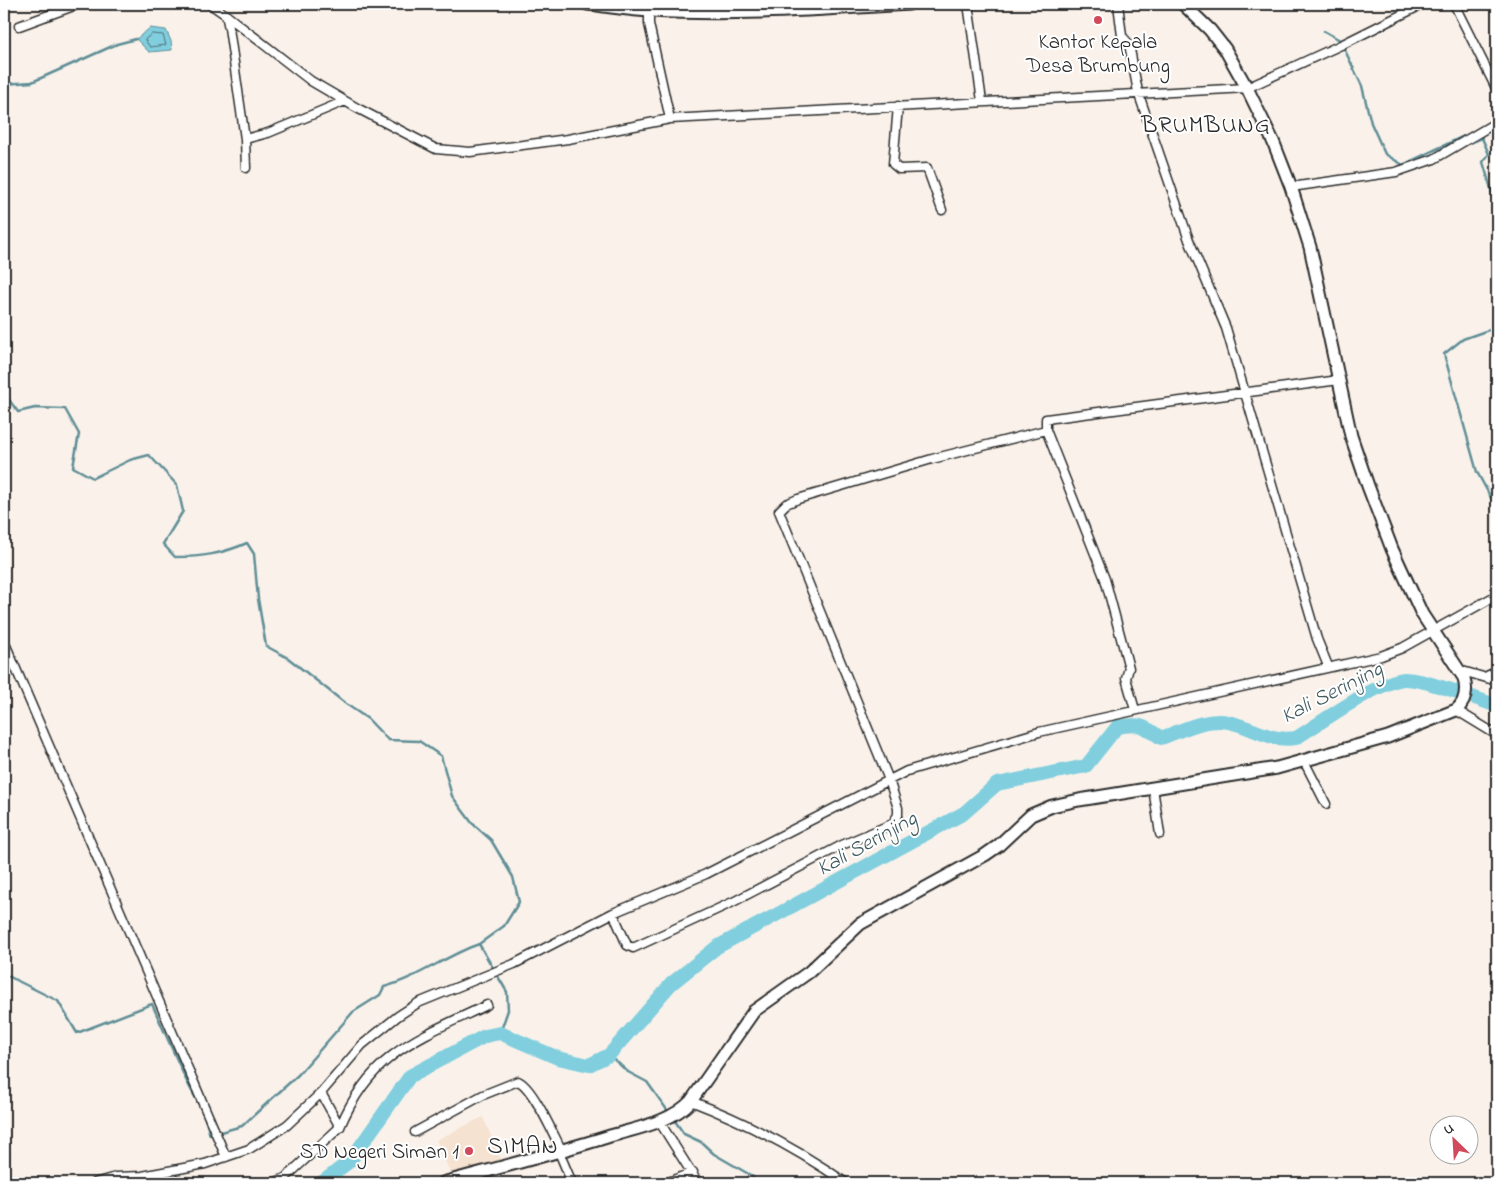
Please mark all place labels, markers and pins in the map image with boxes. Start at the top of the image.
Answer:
marker: Kantor Kepala Desa Brumbung [1092,14,1104,26]
place label: Kantor Kepala Desa Brumbung [1025,28,1170,84]
place label: SD Negeri Siman 1 [300,1138,459,1170]
marker: SD Negeri Siman 1 [463,1145,475,1157]

